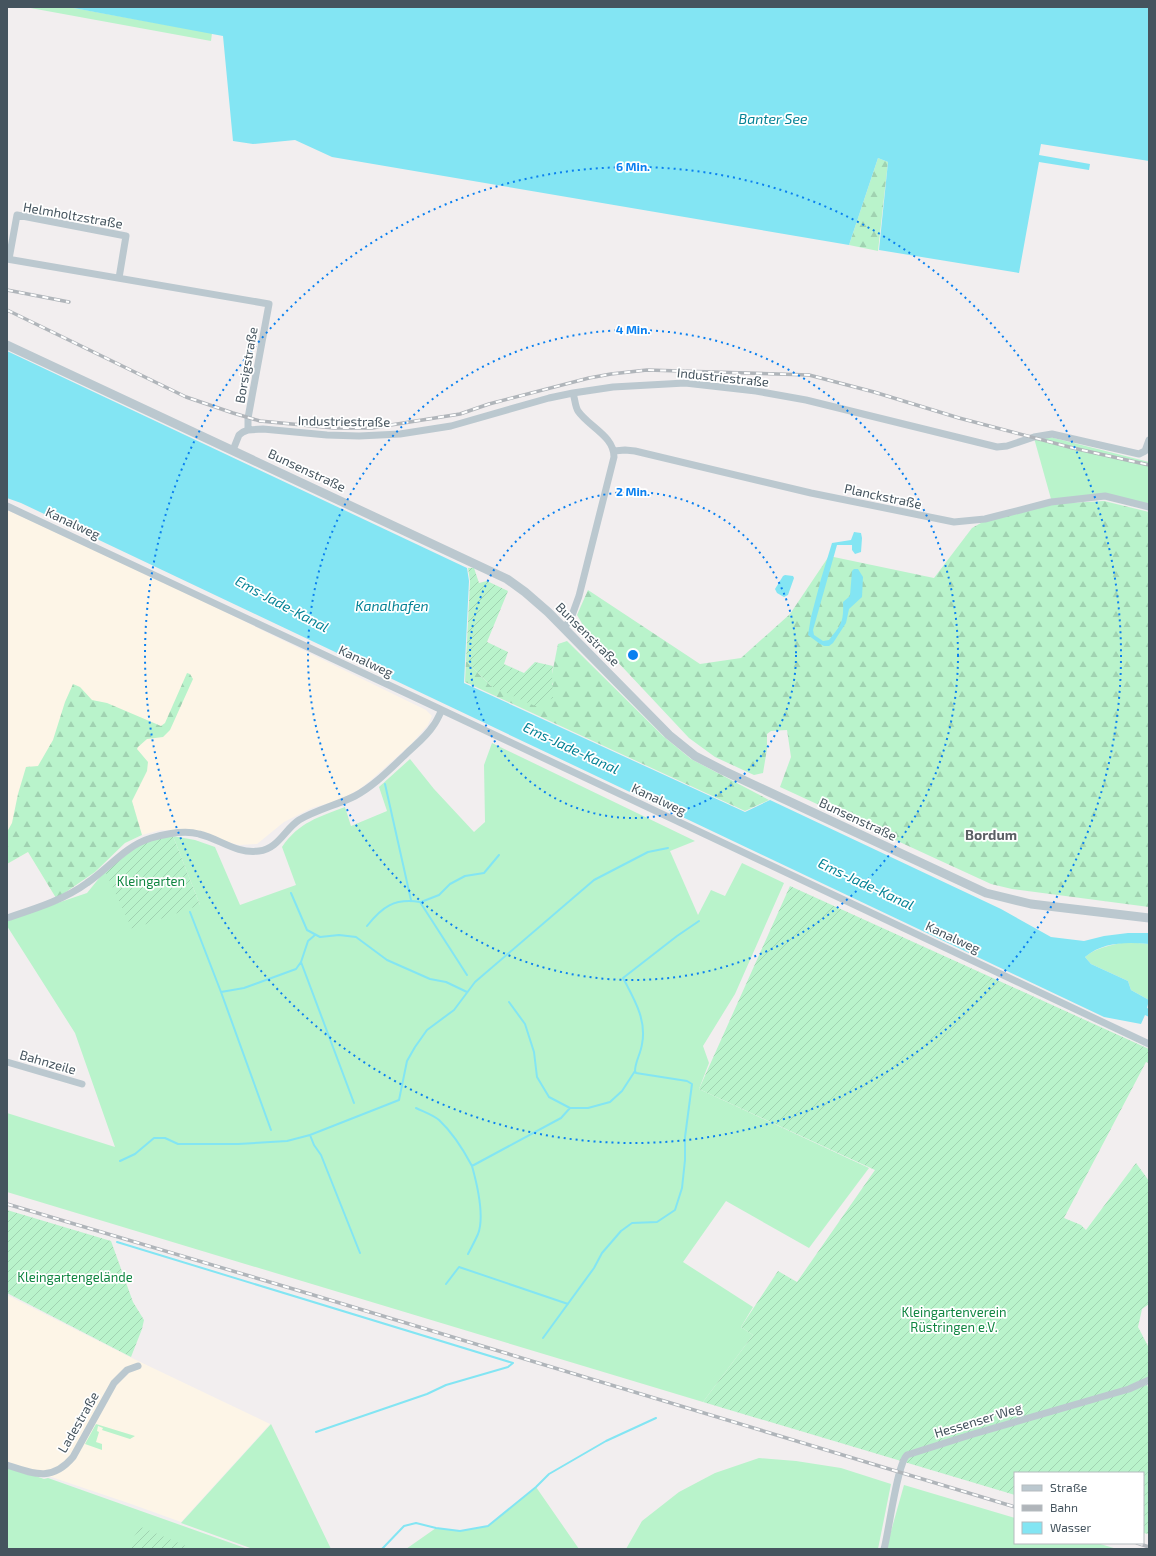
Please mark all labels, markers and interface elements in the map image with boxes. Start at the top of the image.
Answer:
water label: Banter See [739,110,808,127]
text: 6 Min. [616,159,650,173]
street label: Helmholtzstraße [22,198,124,232]
text: 4 Min. [616,322,650,336]
street label: Borsigstraße [231,325,261,405]
street label: Industriestraße [676,364,770,390]
street label: Industriestraße [298,412,390,430]
street label: Bunsenstraße [266,445,348,495]
street label: Planckstraße [843,480,923,512]
text: 2 Min. [616,484,650,498]
street label: Kanalweg [43,503,103,543]
water label: Ems-Jade-Kanal [232,572,332,635]
water label: Kanalhafen [355,597,429,614]
street label: Bunsenstraße [553,599,623,669]
street label: Kanalweg [336,641,396,681]
centre of rings [626,648,640,662]
water label: Ems-Jade-Kanal [521,718,622,777]
street label: Kanalweg [629,779,689,819]
street label: Bunsenstraße [817,794,899,844]
district label: Bordum [965,826,1017,843]
water label: Ems-Jade-Kanal [816,854,917,913]
park label: Kleingarten [117,873,185,889]
street label: Kanalweg [923,917,983,957]
street label: Bahnzeile [18,1046,78,1078]
park label: Kleingartengelände [17,1269,133,1285]
park label: Kleingartenverein Rüstringen e.V. [902,1304,1006,1335]
street label: Ladestraße [54,1389,102,1455]
street label: Hessenser Weg [932,1399,1024,1441]
legend [1014,1472,1144,1544]
text: Straße [1050,1480,1087,1494]
text: Bahn [1050,1500,1078,1514]
text: Wasser [1050,1520,1091,1534]

